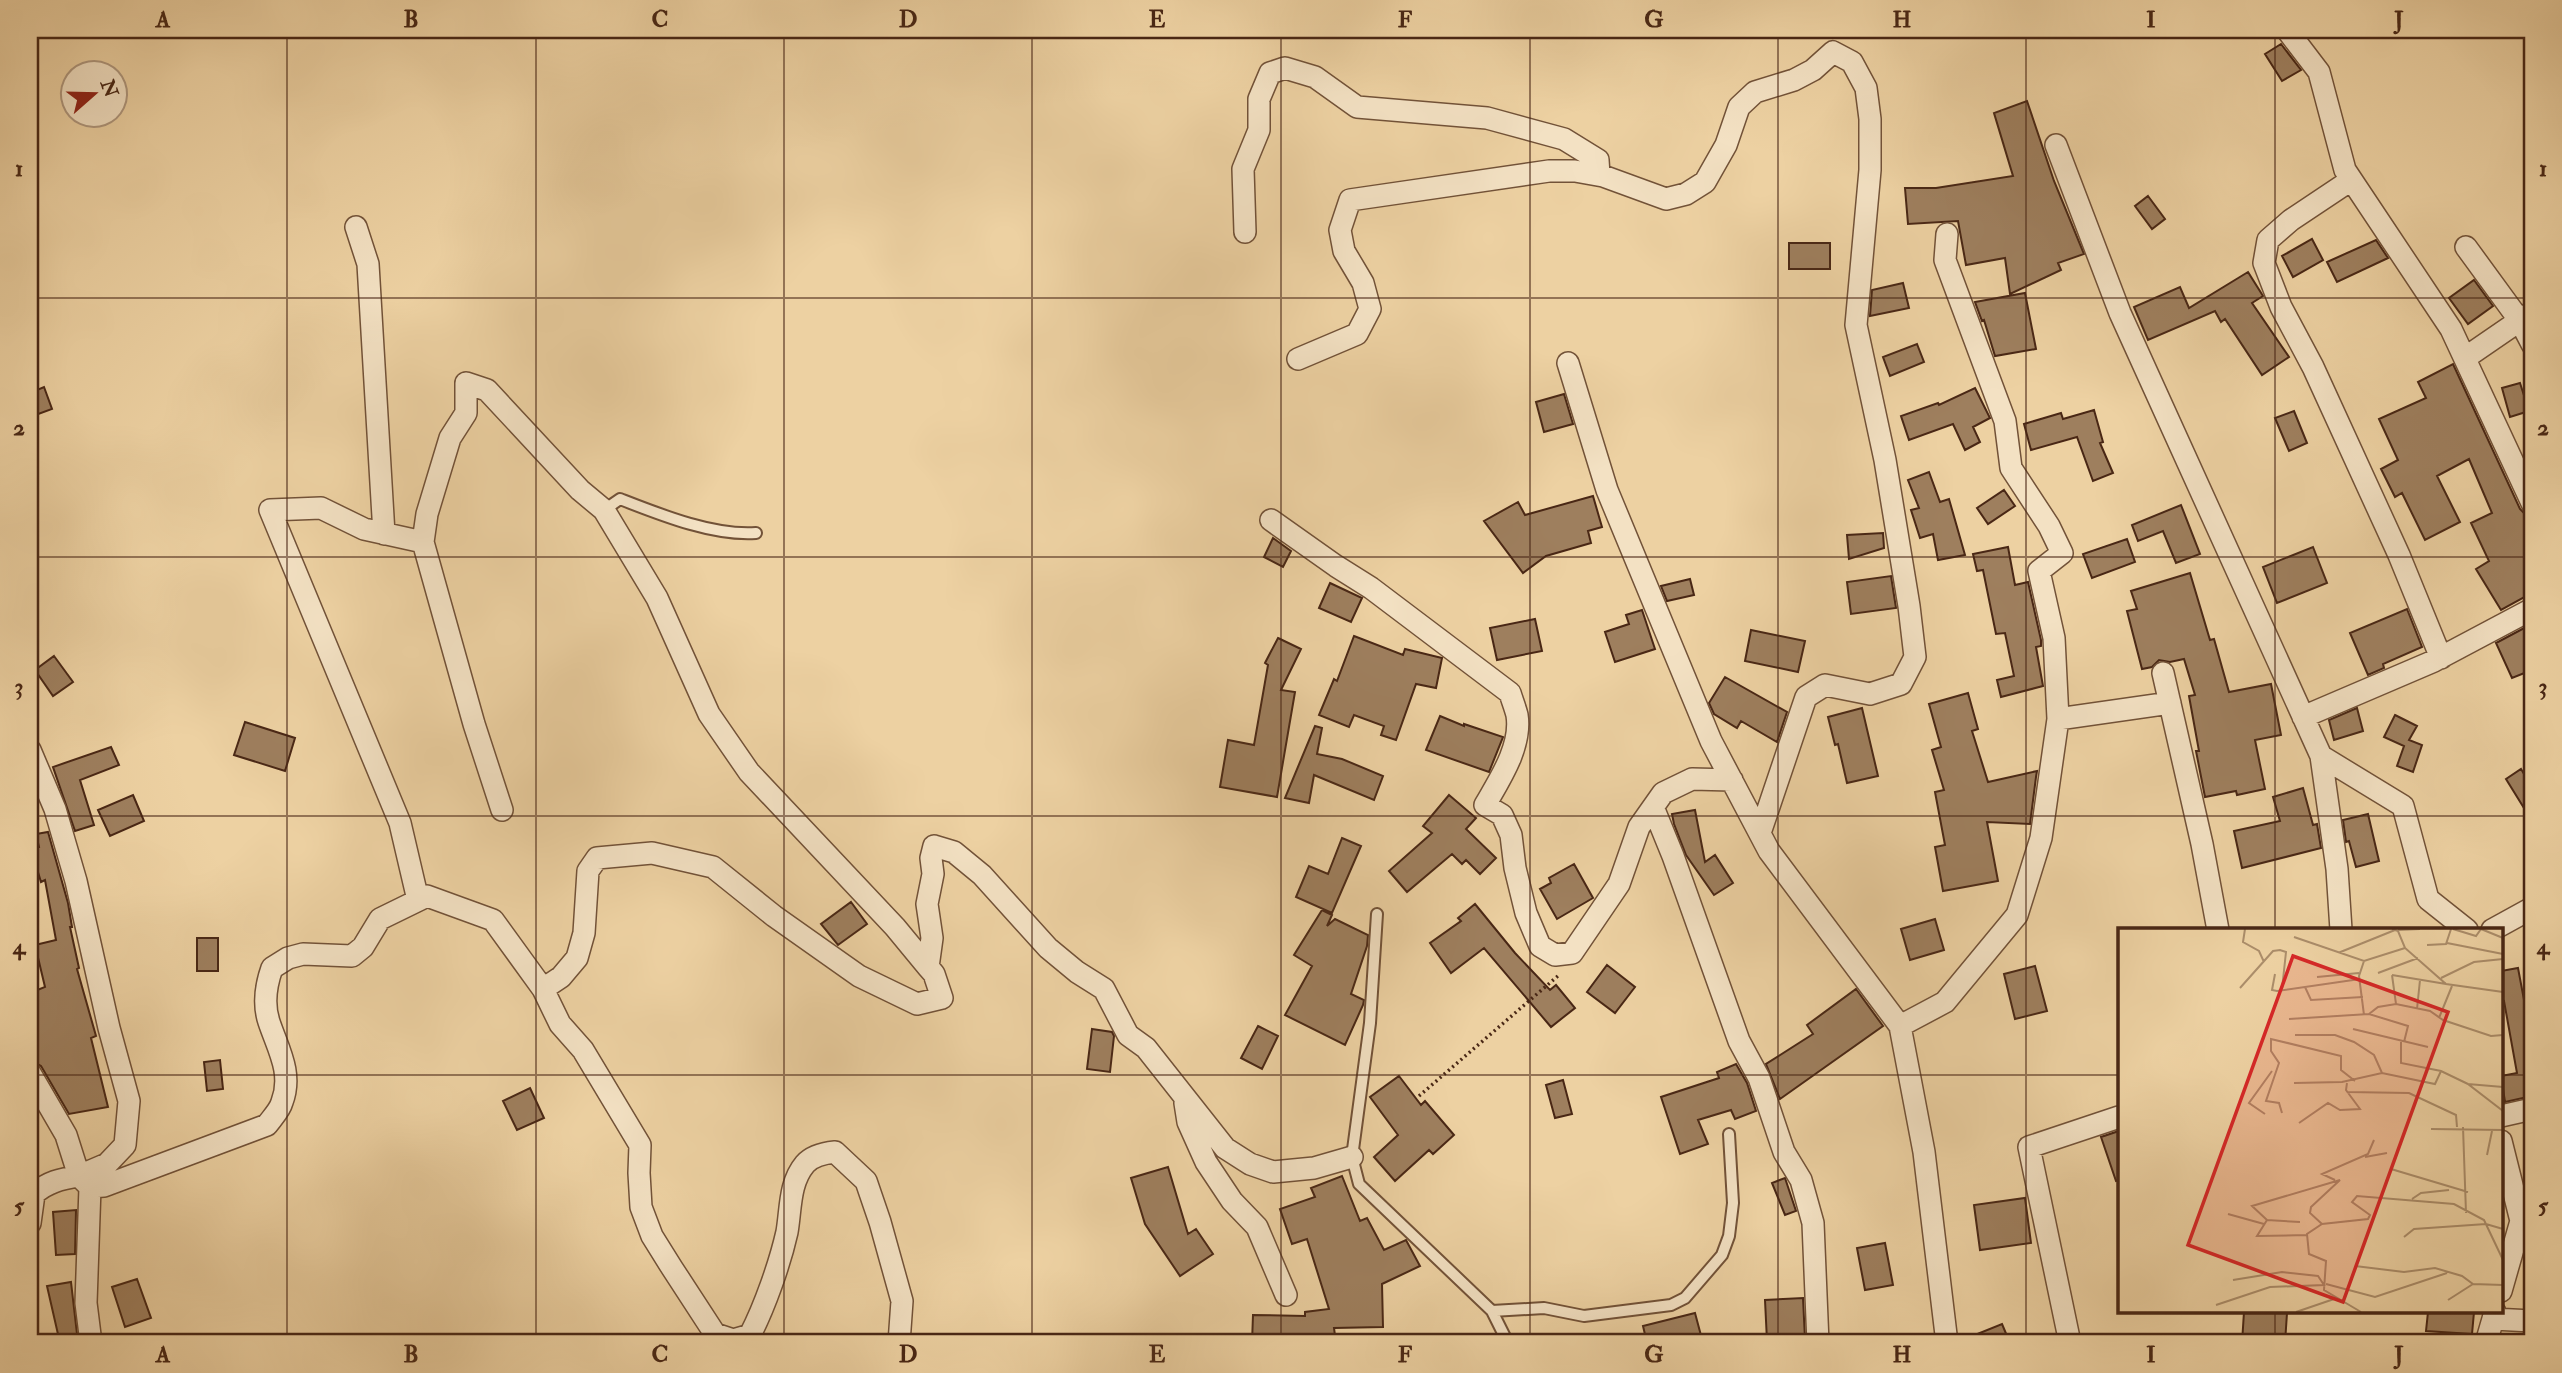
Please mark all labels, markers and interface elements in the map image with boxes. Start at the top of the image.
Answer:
text: A [155,5,171,34]
text: B [403,5,419,34]
text: C [652,5,668,34]
text: D [899,5,917,34]
text: E [1149,5,1166,34]
text: F [1398,5,1413,34]
text: G [1644,5,1664,34]
text: H [1893,5,1912,34]
text: I [2146,5,2156,34]
text: J [2393,5,2404,35]
north arrow [60,60,130,130]
text: N [95,75,124,102]
text: 1 [15,154,23,183]
text: 1 [2539,154,2547,183]
text: 2 [13,413,25,442]
text: 2 [2537,413,2549,442]
text: 3 [15,672,23,701]
text: 3 [2539,672,2547,701]
inset map [2118,928,2502,1314]
text: 4 [12,932,27,961]
text: 4 [2536,932,2551,961]
text: 5 [14,1191,25,1220]
text: 5 [2538,1191,2549,1220]
text: A [155,1340,171,1369]
text: B [403,1340,419,1369]
text: C [652,1340,668,1369]
text: D [899,1340,917,1369]
text: E [1149,1340,1166,1369]
text: F [1398,1340,1413,1369]
text: G [1644,1340,1664,1369]
text: H [1893,1340,1912,1369]
text: I [2146,1340,2156,1369]
text: J [2393,1340,2404,1370]

